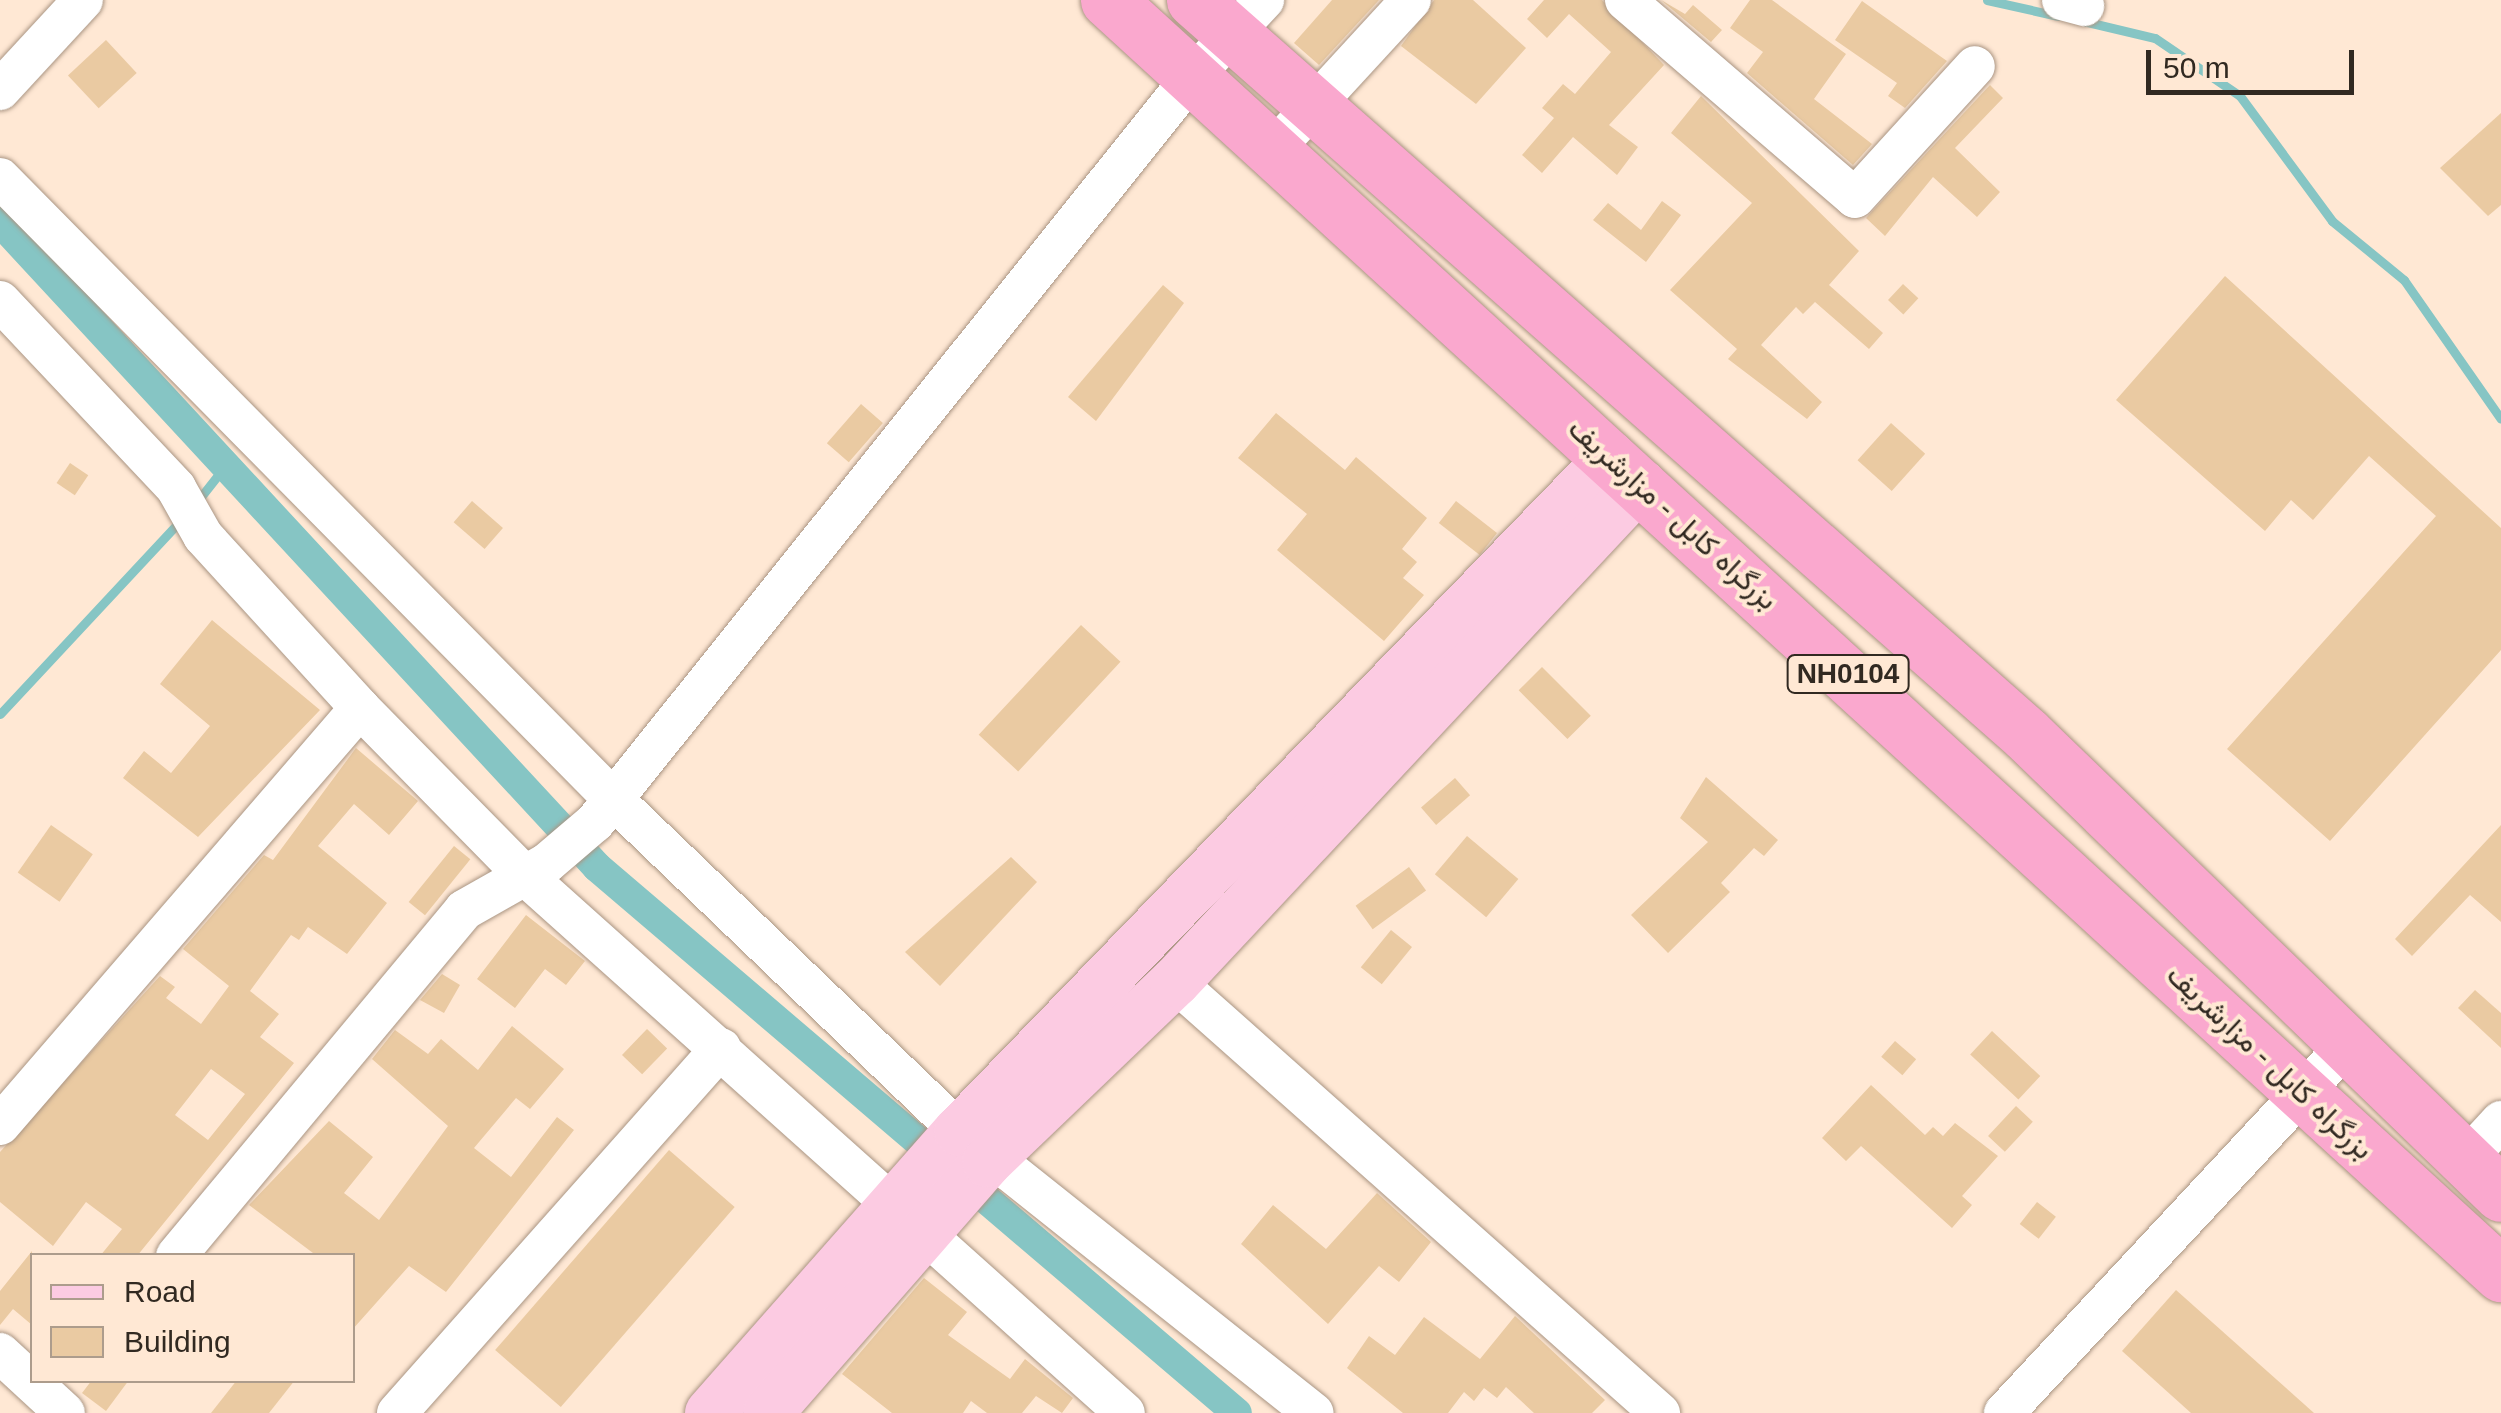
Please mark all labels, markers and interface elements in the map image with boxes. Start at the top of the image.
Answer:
scale bar [2151,30,2358,92]
text: 50 m [2163,51,2230,84]
street label: بزرگراه کابل - مزارشریف [1561,411,1785,617]
road number: NH0104 [1786,651,1910,697]
street label: بزرگراه کابل - مزارشریف [2159,957,2381,1167]
legend [30,1253,355,1383]
text: Road [124,1275,196,1308]
text: Building [124,1325,231,1358]

